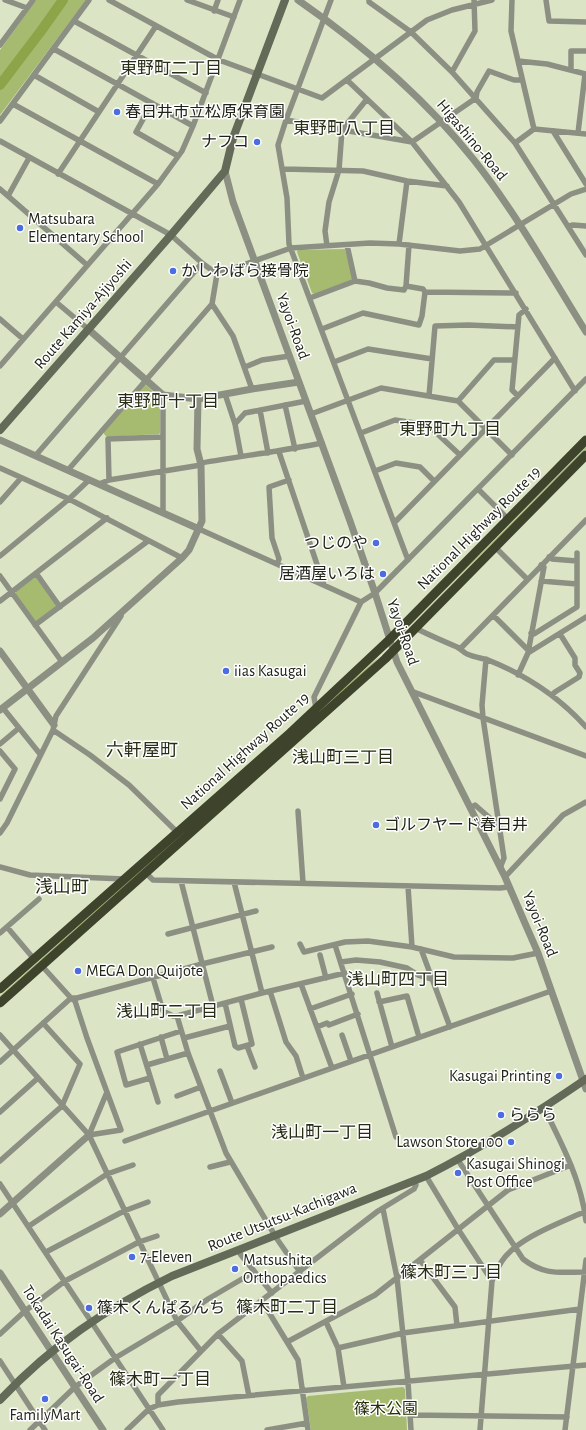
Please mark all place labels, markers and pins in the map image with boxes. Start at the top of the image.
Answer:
place label: 春日井市立松原保育園 [125,103,285,120]
marker: 春日井市立松原保育園 [112,107,122,117]
place label: ナフコ [201,134,249,150]
marker: ナフコ [252,137,262,147]
place label: Matsubara Elementary School [28,211,144,246]
marker: Matsubara Elementary School [15,223,25,233]
place label: かしわばら接骨院 [181,262,309,279]
marker: かしわばら接骨院 [168,266,178,276]
place label: つじのや [304,535,368,551]
marker: つじのや [371,538,381,548]
place label: 居酒屋いろは [279,565,375,582]
marker: 居酒屋いろは [378,569,388,579]
place label: iias Kasugai [234,663,307,679]
marker: iias Kasugai [221,666,231,676]
place label: ゴルフヤード春日井 [384,816,528,833]
marker: ゴルフヤード春日井 [371,820,381,830]
place label: MEGA Don Quijote [86,963,203,980]
marker: MEGA Don Quijote [73,966,83,976]
place label: Kasugai Printing [449,1068,551,1084]
marker: Kasugai Printing [554,1071,564,1081]
place label: ららら [509,1107,557,1123]
marker: ららら [496,1110,506,1120]
place label: Lawson Store 100 [396,1134,503,1150]
marker: Lawson Store 100 [506,1137,516,1147]
place label: Kasugai Shinogi Post Office [466,1156,565,1190]
marker: Kasugai Shinogi Post Office [453,1168,463,1178]
place label: 7-Eleven [140,1249,192,1265]
marker: 7-Eleven [127,1252,137,1262]
place label: Matsushita Orthopaedics [243,1252,327,1286]
marker: Matsushita Orthopaedics [230,1264,240,1274]
place label: 篠木くんぱるんち [97,1299,225,1316]
marker: 篠木くんぱるんち [84,1303,94,1313]
marker: FamilyMart [40,1394,50,1404]
place label: FamilyMart [10,1407,80,1424]

